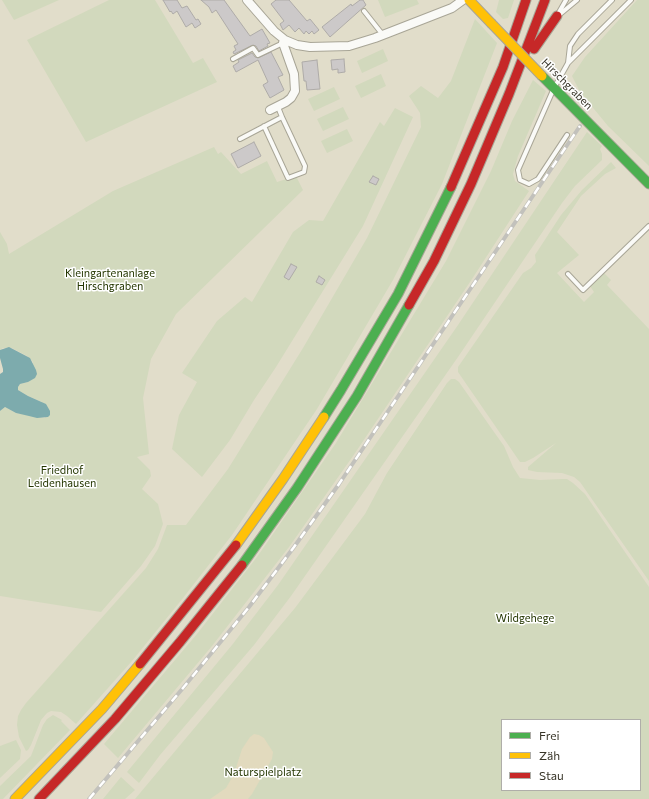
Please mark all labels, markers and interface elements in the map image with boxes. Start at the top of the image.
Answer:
street label: Hirschgraben [539,56,595,112]
park label: Kleingartenanlage Hirschgraben [65,266,155,292]
park label: Friedhof Leidenhausen [28,463,96,489]
park label: Wildgehege [496,611,554,625]
legend [501,719,641,791]
text: Frei [539,728,560,742]
text: Zäh [539,748,560,762]
park label: Naturspielplatz [225,765,301,779]
text: Stau [539,768,564,782]

